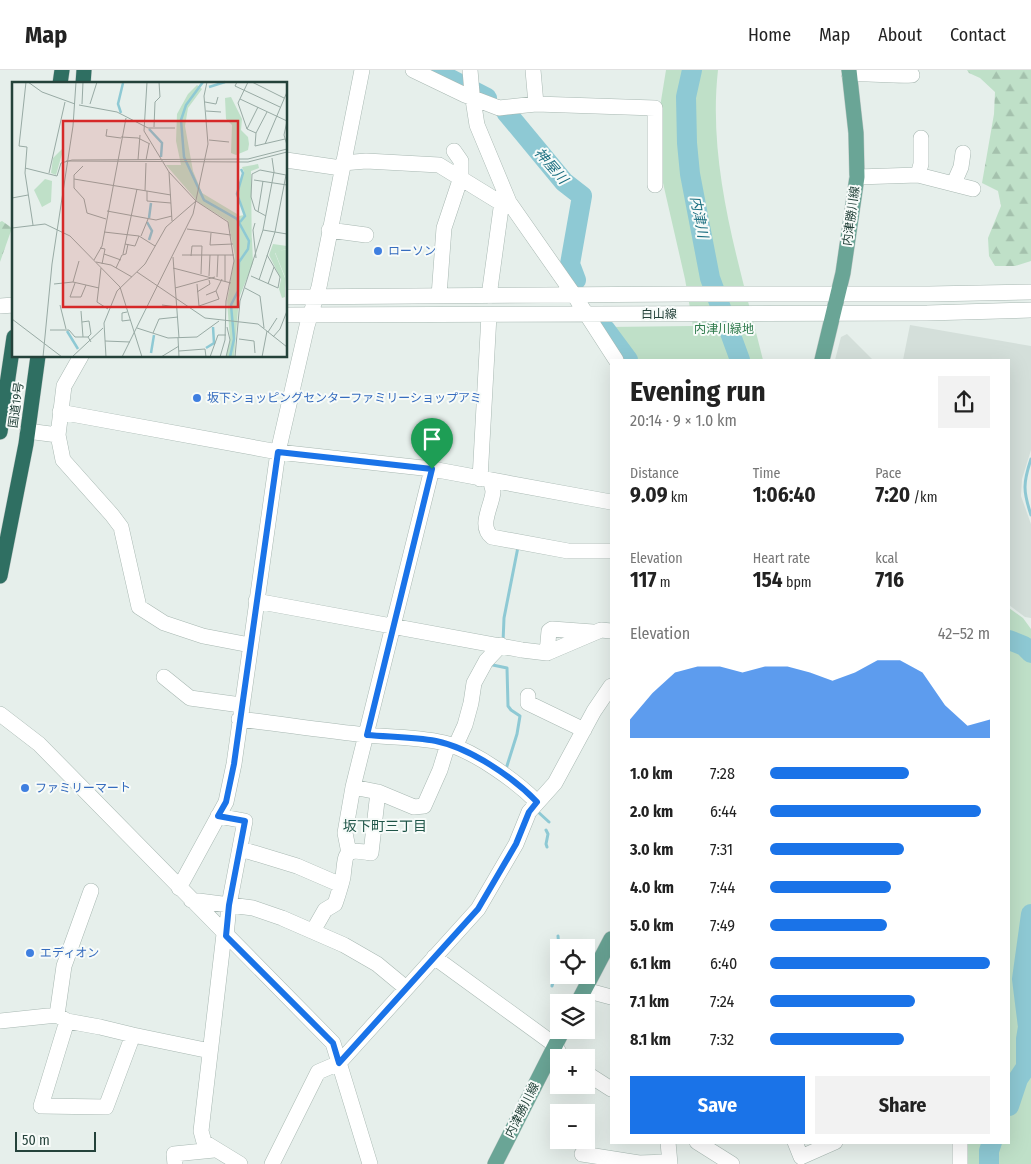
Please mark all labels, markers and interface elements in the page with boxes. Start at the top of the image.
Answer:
text: Map [25,21,67,49]
text: Home [748,24,791,46]
text: Map [819,24,850,46]
text: About [878,24,922,46]
text: Contact [950,24,1006,46]
inset map [12,82,288,358]
water label: 神屋川 [531,145,573,189]
street label: 内津勝川線 [840,185,862,247]
water label: 内津川 [687,195,712,241]
place label: ローソン [388,244,436,258]
marker: ローソン [372,245,384,257]
street label: 白山線 [641,307,677,321]
park label: 内津川緑地 [694,322,754,336]
text: Evening run [630,375,766,408]
button: share [938,376,990,428]
street label: 国道19号 [6,381,26,429]
place label: 坂下ショッピングセンターファミリーショップアミ [207,391,482,405]
marker: 坂下ショッピングセンターファミリーショップアミ [191,392,203,404]
text: 20:14 · 9 × 1.0 km [630,411,737,430]
pin [411,418,453,469]
icon: arrive [418,425,446,453]
text: Distance [630,465,679,482]
text: Time [753,465,780,482]
text: Pace [875,465,901,482]
text: 9.09 [630,482,668,508]
text: 1:06:40 [753,482,816,508]
text: 7:20 [875,482,910,508]
text: km [668,489,688,506]
text: /km [910,489,937,506]
text: Elevation [630,550,683,567]
text: Heart rate [753,550,810,567]
text: kcal [875,550,898,567]
text: 117 [630,567,656,593]
text: 154 [753,567,783,593]
text: 716 [875,567,904,593]
text: m [656,574,670,591]
text: bpm [783,574,812,591]
text: Elevation [630,624,690,643]
text: 42–52 m [938,624,990,643]
text: 1.0 km [630,764,673,783]
text: 7:28 [710,764,735,783]
place label: ファミリーマート [35,781,131,795]
marker: ファミリーマート [19,782,31,794]
text: 2.0 km [630,802,673,821]
text: 6:44 [710,802,737,821]
district label: 坂下町三丁目 [343,818,427,835]
text: 3.0 km [630,840,673,859]
text: 7:31 [710,840,733,859]
text: 4.0 km [630,878,674,897]
text: 7:44 [710,878,735,897]
text: 5.0 km [630,916,674,935]
text: 7:49 [710,916,735,935]
map controls [550,939,595,1149]
button: locate [550,939,595,984]
place label: エディオン [40,946,99,960]
marker: エディオン [24,947,36,959]
text: 6.1 km [630,954,671,973]
text: 6:40 [710,954,737,973]
text: 7.1 km [630,992,669,1011]
text: 7:24 [710,992,734,1011]
button: layers [550,994,595,1039]
text: 8.1 km [630,1030,671,1049]
text: 7:32 [710,1030,734,1049]
button: + [550,1049,595,1094]
button: Save [630,1076,805,1134]
button: Share [815,1076,990,1134]
street label: 内津勝川線 [502,1080,542,1140]
button: − [550,1104,595,1149]
scale bar [15,1129,96,1152]
text: 50 m [22,1132,50,1149]

